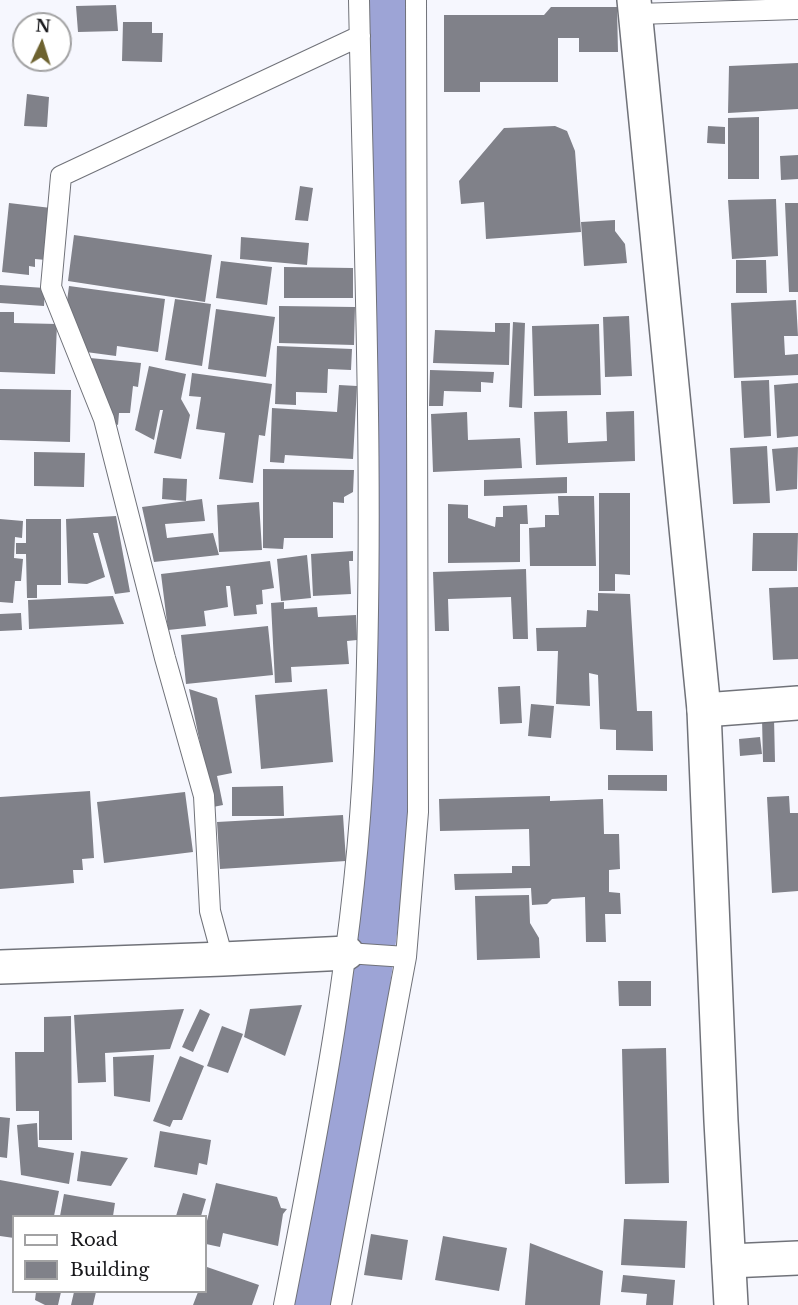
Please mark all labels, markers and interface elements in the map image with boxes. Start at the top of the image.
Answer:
north arrow [12,12,72,72]
text: N [35,16,51,37]
legend [12,1215,207,1293]
text: Road [70,1229,118,1251]
text: Building [70,1259,149,1281]

